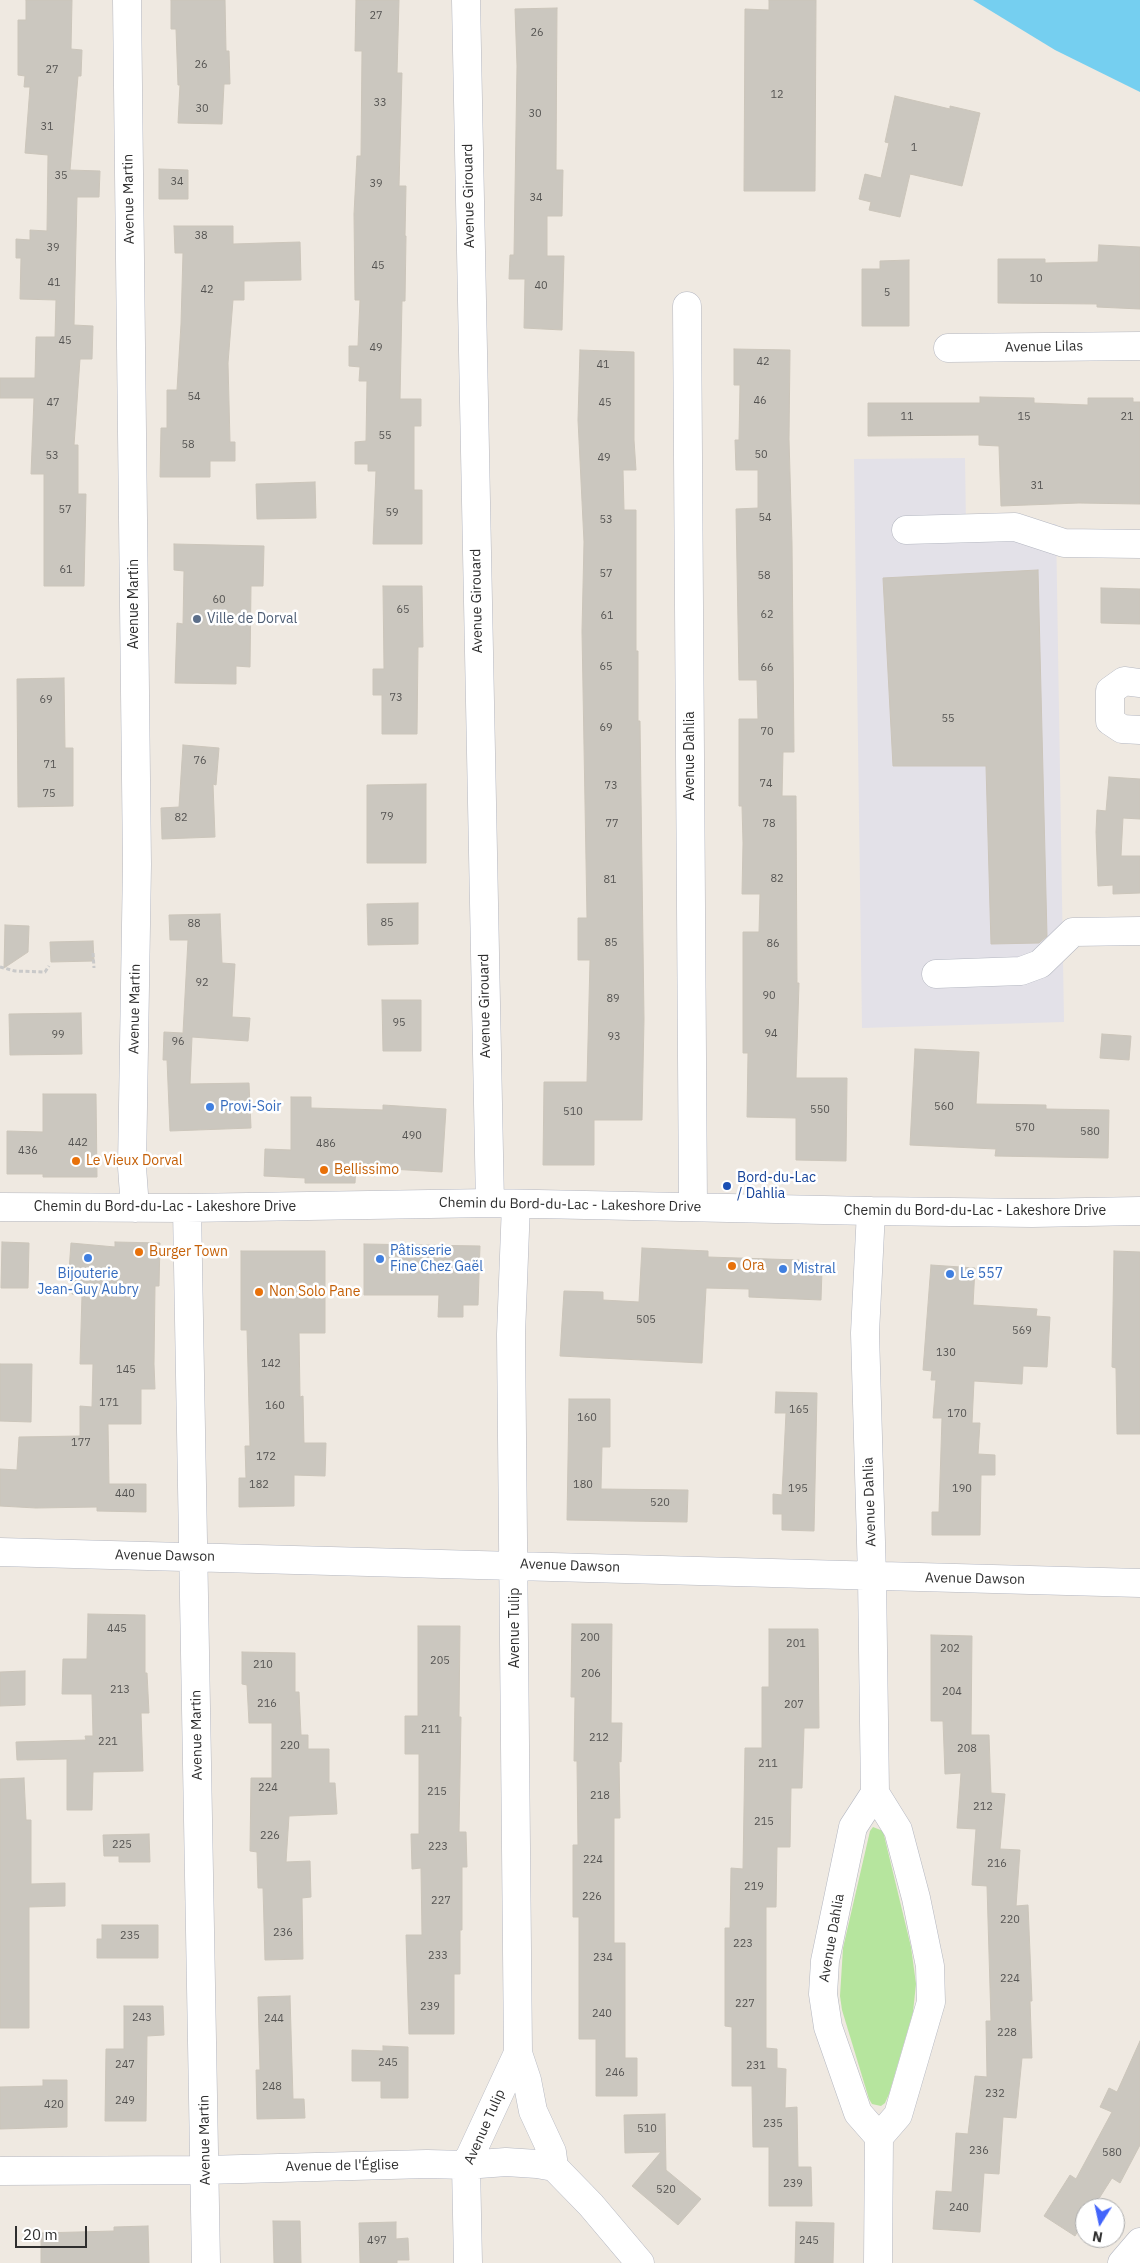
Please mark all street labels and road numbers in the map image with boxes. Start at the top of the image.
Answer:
street label: Avenue Girouard [460,143,478,249]
street label: Avenue Martin [120,154,138,244]
street label: Avenue Lilas [1005,338,1083,356]
street label: Avenue Girouard [468,548,486,654]
street label: Avenue Martin [126,559,142,649]
street label: Avenue Dahlia [682,711,698,801]
street label: Avenue Girouard [476,953,494,1059]
street label: Avenue Martin [126,964,144,1054]
street label: Chemin du Bord-du-Lac - Lakeshore Drive [439,1194,701,1216]
street label: Chemin du Bord-du-Lac - Lakeshore Drive [34,1199,296,1215]
street label: Chemin du Bord-du-Lac - Lakeshore Drive [844,1203,1106,1219]
street label: Avenue Dahlia [860,1457,880,1547]
street label: Avenue Dawson [115,1547,215,1565]
street label: Avenue Dawson [520,1556,620,1576]
street label: Avenue Dawson [925,1570,1025,1588]
street label: Avenue Tulip [507,1588,523,1668]
street label: Avenue Martin [188,1690,206,1780]
street label: Avenue Dahlia [816,1892,848,1984]
street label: Avenue Tulip [461,2087,509,2167]
street label: Avenue Martin [196,2095,214,2185]
street label: Avenue de l'Église [285,2157,399,2175]

